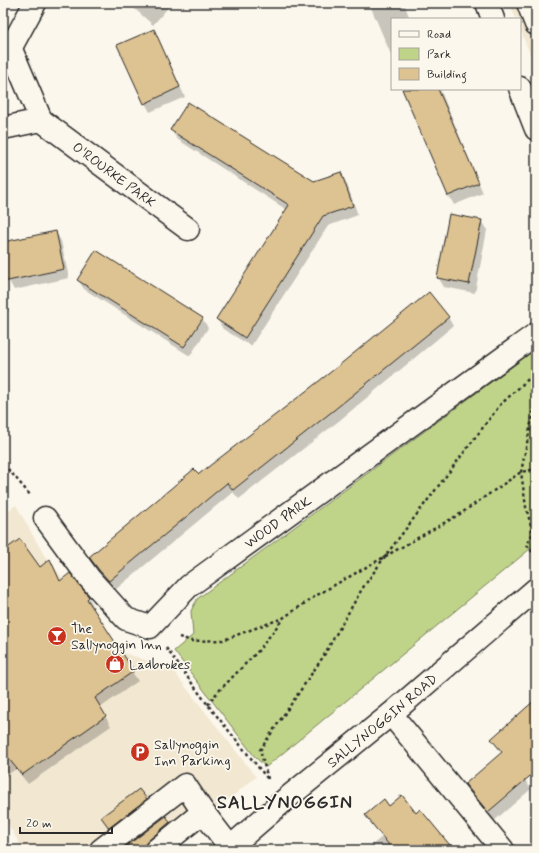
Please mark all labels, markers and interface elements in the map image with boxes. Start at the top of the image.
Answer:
legend [391,18,521,90]
text: Road [427,27,451,43]
text: Park [427,47,451,63]
text: Building [427,67,467,84]
street label: O'ROURKE PARK [69,138,159,212]
street label: WOOD PARK [241,492,316,553]
place label: The Sallynoggin Inn [71,620,162,655]
bar icon: The Sallynoggin Inn [46,625,68,647]
shop icon: Ladbrokes [104,653,126,675]
place label: Ladbrokes [129,656,190,674]
street label: SALLYNOGGIN ROAD [324,670,441,772]
place label: Sallynoggin Inn Parking [154,736,231,770]
parking icon: Sallynoggin Inn Parking [129,741,151,763]
district label: SALLYNOGGIN [217,791,353,815]
scale bar [20,809,112,835]
text: 20 m [26,816,52,832]

